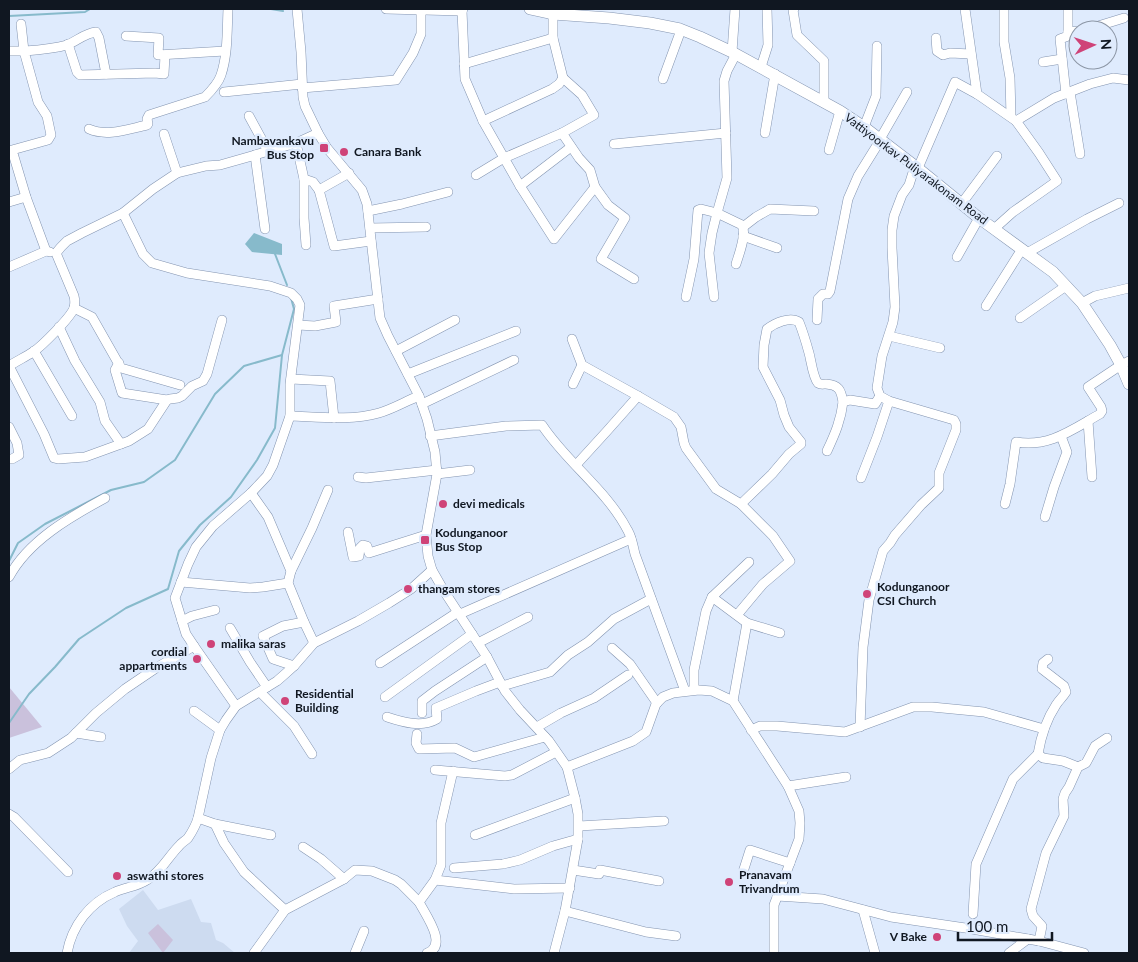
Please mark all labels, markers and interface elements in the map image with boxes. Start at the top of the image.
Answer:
north arrow [1068,20,1118,70]
text: N [1098,38,1115,50]
street label: Vattiyoorkav Puliyarakonam Road [842,110,991,227]
place label: Nambavankavu Bus Stop [232,133,314,162]
marker: Nambavankavu Bus Stop [318,142,330,154]
place label: Canara Bank [354,144,422,159]
marker: Canara Bank [338,146,350,158]
place label: devi medicals [453,496,525,511]
marker: devi medicals [437,498,449,510]
place label: Kodunganoor Bus Stop [435,525,508,554]
marker: Kodunganoor Bus Stop [419,534,431,546]
place label: Kodunganoor CSI Church [877,579,950,608]
place label: thangam stores [418,581,500,596]
marker: thangam stores [402,583,414,595]
marker: Kodunganoor CSI Church [861,588,873,600]
place label: malika saras [221,636,286,651]
marker: malika saras [205,638,217,650]
place label: cordial appartments [119,644,187,673]
marker: cordial appartments [191,653,203,665]
place label: Residential Building [295,686,354,715]
marker: Residential Building [279,695,291,707]
place label: Pranavam Trivandrum [739,867,800,896]
place label: aswathi stores [127,868,204,883]
marker: aswathi stores [111,870,123,882]
marker: Pranavam Trivandrum [723,876,735,888]
scale bar [958,910,1052,942]
text: 100 m [966,917,1008,935]
place label: V Bake [889,929,928,944]
marker: V Bake [931,931,943,943]

